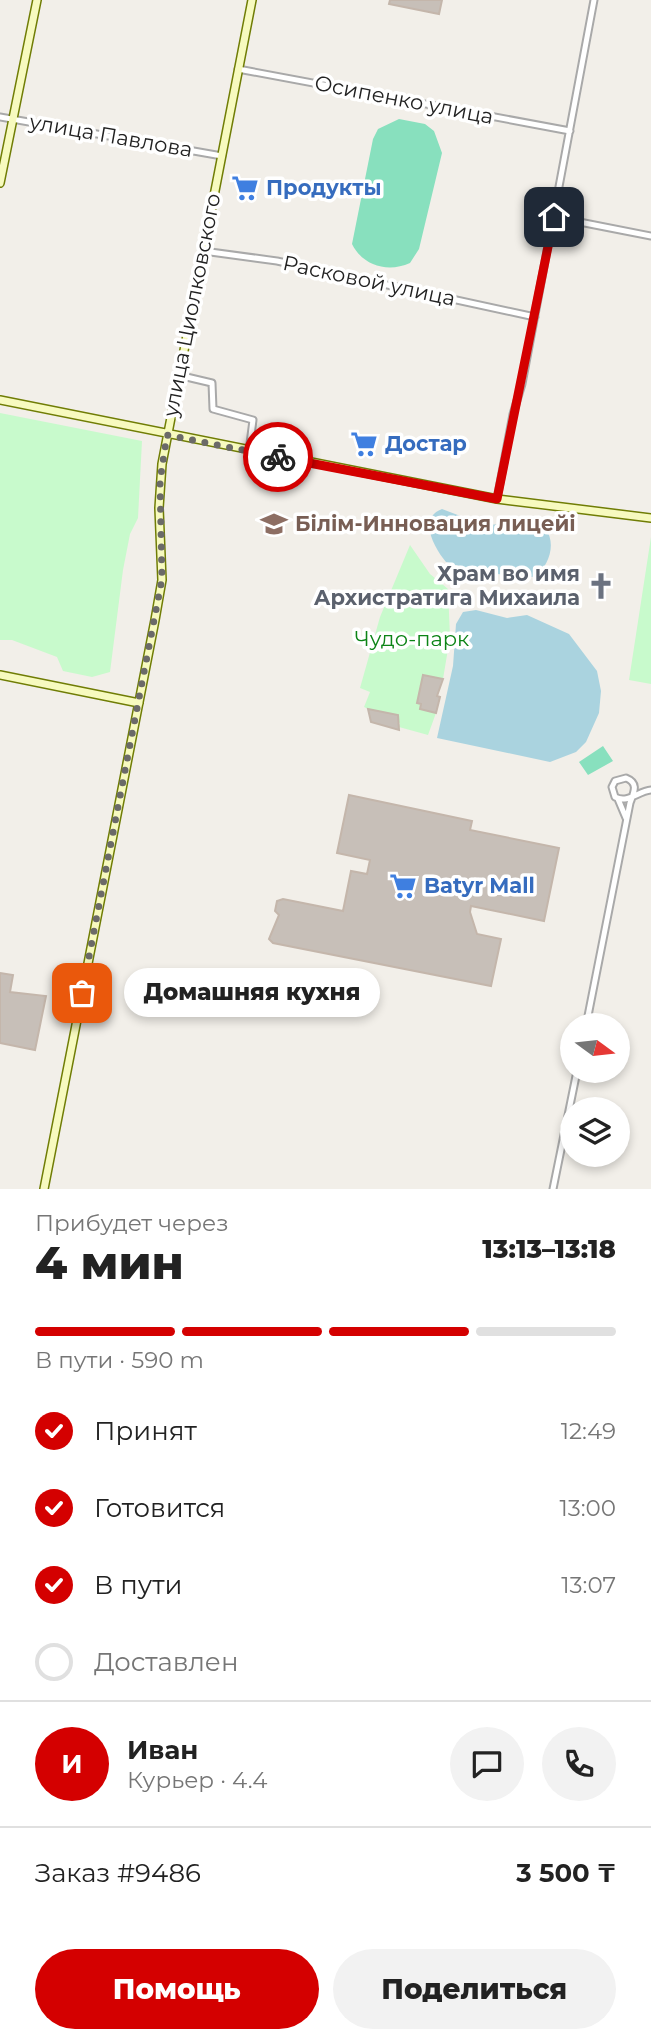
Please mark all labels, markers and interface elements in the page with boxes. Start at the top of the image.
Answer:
street label: Осипенко улица [313,70,496,129]
street label: улица Павлова [27,109,195,162]
supermarket icon: Продукты [230,173,260,203]
place label: Продукты [266,175,381,200]
pin [524,187,584,247]
street label: улица Циолковского [157,191,225,420]
icon: home [535,198,573,236]
street label: Расковой улица [281,250,458,311]
courier [243,422,313,492]
supermarket icon: Достар [349,429,379,459]
place label: Достар [385,431,467,456]
icon: bike [259,438,297,476]
school or university icon: Білім-Инновация лицейі [259,509,289,539]
place label: Білім-Инновация лицейі [295,511,576,536]
place label: Храм во имя Архистратига Михаила [314,561,580,610]
church icon: Храм во имя Архистратига Михаила [586,571,616,601]
park label: Чудо-парк [355,626,469,651]
supermarket icon: Batyr Mall [388,871,418,901]
place label: Batyr Mall [424,873,535,898]
pin [52,963,112,1023]
callout: Домашняя кухня [124,968,380,1018]
icon: bag [63,974,101,1012]
text: Домашняя кухня [144,978,360,1006]
north arrow [560,1013,630,1083]
map controls [560,1013,630,1167]
button: layers [560,1097,630,1167]
text: Прибудет через [35,1209,229,1237]
text: 13:13–13:18 [482,1233,616,1265]
text: 4 мин [35,1234,184,1291]
text: В пути · 590 m [35,1346,204,1374]
icon: check [35,1412,73,1450]
text: Принят [94,1415,197,1447]
text: 12:49 [561,1417,616,1445]
icon: check [35,1489,73,1527]
text: Готовится [94,1492,225,1524]
text: 13:00 [559,1494,616,1522]
icon: check [35,1566,73,1604]
text: В пути [94,1569,183,1601]
text: 13:07 [561,1571,616,1599]
text: Доставлен [94,1646,239,1678]
button: chat [450,1727,524,1801]
button: phone [542,1727,616,1801]
text: Иван [127,1734,198,1766]
text: И [61,1748,83,1780]
text: Курьер · 4.4 [127,1766,267,1794]
text: Заказ #9486 [35,1857,201,1889]
text: 3 500 ₸ [516,1857,616,1889]
button: Помощь [35,1949,319,2029]
button: Поделиться [333,1949,616,2029]

